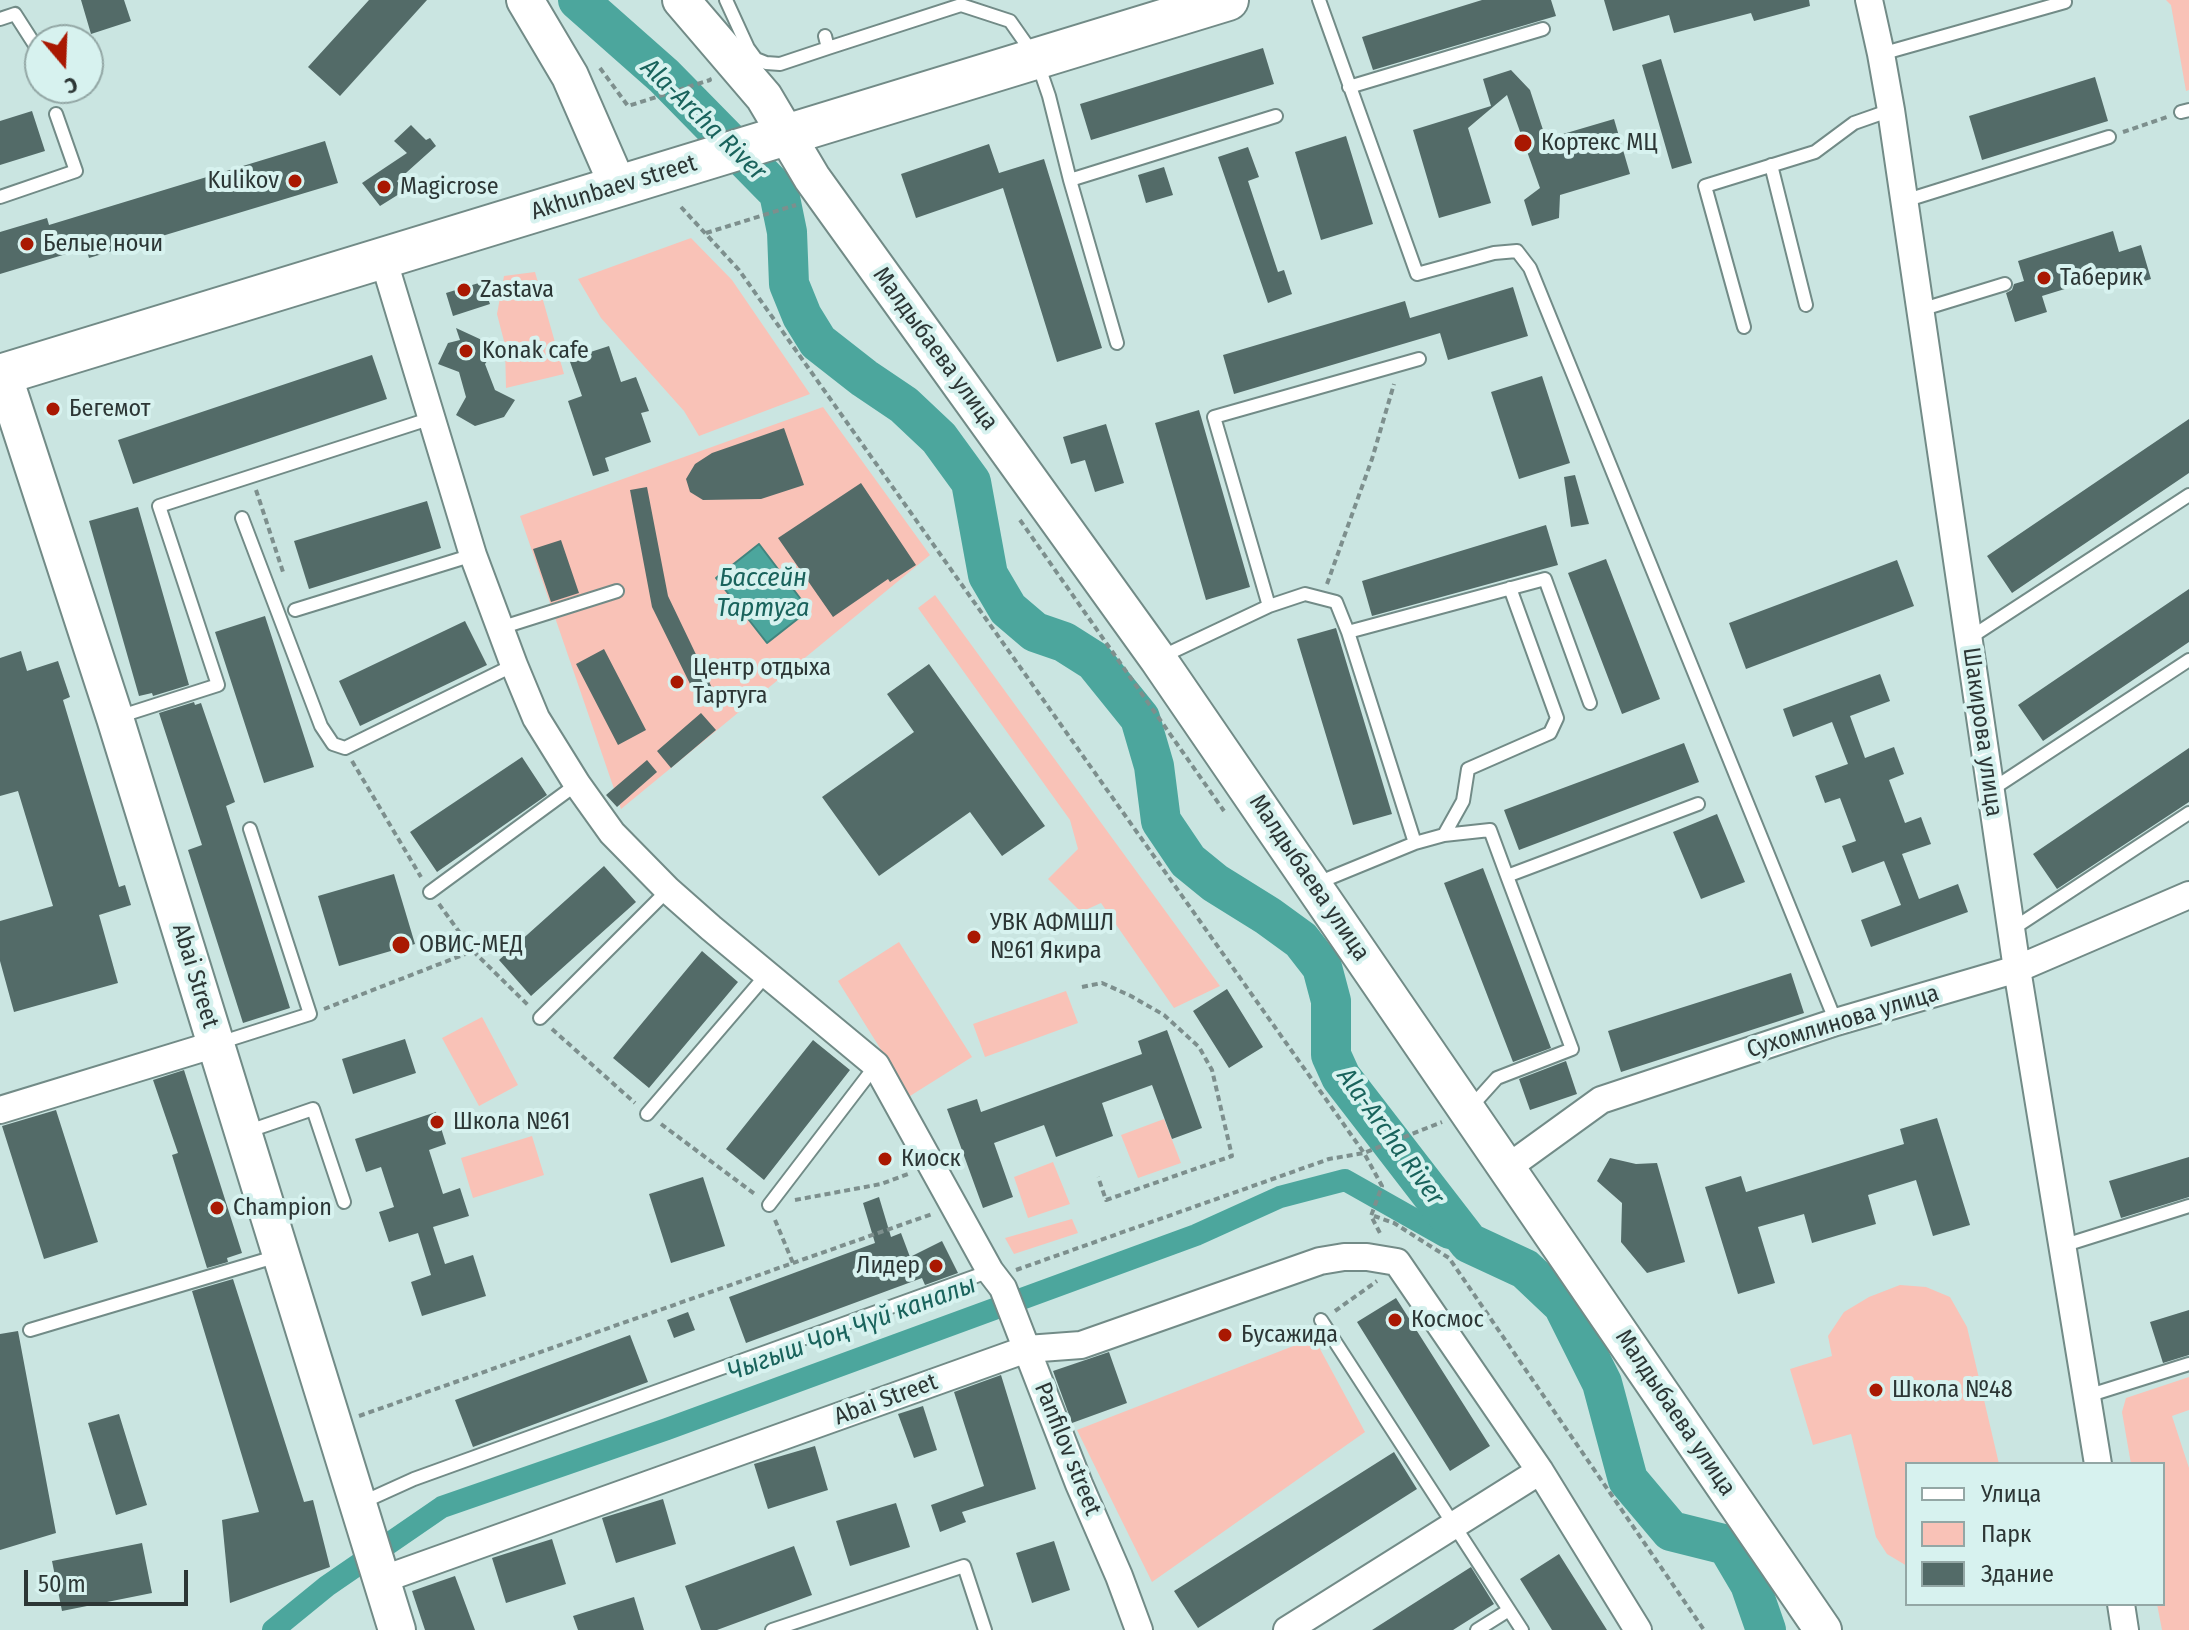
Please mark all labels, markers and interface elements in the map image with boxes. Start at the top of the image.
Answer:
north arrow [24,24,104,104]
water label: Ala-Archa River [634,52,772,188]
text: С [61,71,81,100]
place label: Кортекс МЦ [1541,129,1658,157]
marker: Кортекс МЦ [1512,132,1534,154]
street label: Akhunbaev street [528,149,700,227]
place label: Kulikov [207,167,279,195]
marker: Kulikov [286,172,304,190]
place label: Magicrose [400,173,499,201]
marker: Magicrose [375,178,393,196]
place label: Белые ночи [43,230,163,258]
marker: Белые ночи [18,235,36,253]
street label: Малдыбаева улица [866,262,1004,436]
place label: Таберик [2060,264,2143,292]
marker: Таберик [2035,269,2053,287]
place label: Zastava [480,276,554,304]
marker: Zastava [455,281,473,299]
place label: Konak cafe [482,337,589,365]
marker: Konak cafe [457,342,475,360]
place label: Бегемот [69,395,150,423]
marker: Бегемот [44,400,62,418]
water label: Бассейн Тартуга [716,563,810,624]
street label: Шакирова улица [1956,646,2008,818]
place label: Центр отдыха Тартуга [693,654,831,710]
marker: Центр отдыха Тартуга [668,673,686,691]
street label: Малдыбаева улица [1243,789,1375,967]
place label: УВК АФМШЛ №61 Якира [990,909,1114,965]
street label: Abai Street [165,920,225,1032]
marker: УВК АФМШЛ №61 Якира [965,928,983,946]
place label: ОВИС-МЕД [419,931,523,959]
marker: ОВИС-МЕД [390,934,412,956]
street label: Сухомлинова улица [1744,979,1942,1065]
water label: Ala-Archa River [1330,1062,1450,1212]
place label: Школа №61 [453,1108,570,1136]
marker: Школа №61 [428,1113,446,1131]
place label: Киоск [901,1145,961,1173]
marker: Киоск [876,1150,894,1168]
place label: Champion [233,1194,332,1222]
marker: Champion [208,1199,226,1217]
place label: Лидер [856,1252,920,1280]
marker: Лидер [927,1257,945,1275]
water label: Чыгыш Чоң Чүй каналы [724,1270,980,1388]
place label: Космос [1411,1306,1484,1334]
marker: Космос [1386,1311,1404,1329]
place label: Бусажида [1241,1321,1338,1349]
street label: Малдыбаева улица [1609,1324,1741,1502]
marker: Бусажида [1216,1326,1234,1344]
street label: Abai Street [831,1368,941,1432]
place label: Школа №48 [1892,1376,2013,1404]
street label: Panfilov street [1027,1378,1107,1520]
marker: Школа №48 [1867,1381,1885,1399]
legend [1905,1462,2165,1606]
text: Улица [1981,1480,2041,1508]
text: Парк [1981,1520,2031,1548]
scale bar [28,1554,192,1604]
text: Здание [1981,1560,2054,1588]
text: 50 m [38,1570,86,1598]

